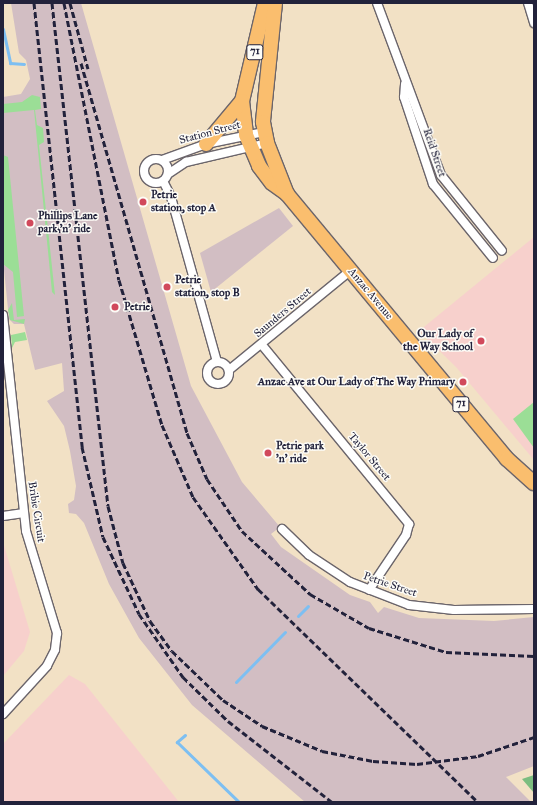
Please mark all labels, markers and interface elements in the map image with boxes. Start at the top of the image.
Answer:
road number: 71 [246,44,264,60]
street label: Station Street [178,118,242,148]
street label: Reid Street [420,127,448,179]
place label: Petrie station, stop A [151,189,216,215]
marker: Petrie station, stop A [138,197,148,207]
place label: Phillips Lane park 'n' ride [38,210,98,236]
marker: Phillips Lane park 'n' ride [25,218,35,228]
street label: Anzac Avenue [345,266,395,322]
place label: Petrie station, stop B [175,274,240,300]
marker: Petrie station, stop B [162,282,172,292]
street label: Saunders Street [252,285,314,341]
place label: Petrie [124,300,150,314]
marker: Petrie [109,301,121,313]
place label: Our Lady of the Way School [403,328,473,354]
marker: Our Lady of the Way School [476,336,486,346]
place label: Anzac Ave at Our Lady of The Way Primary [258,375,455,389]
marker: Anzac Ave at Our Lady of The Way Primary [458,377,468,387]
road number: 71 [452,396,470,412]
street label: Taylor Street [345,430,393,484]
place label: Petrie park 'n' ride [276,440,324,466]
marker: Petrie park 'n' ride [263,448,273,458]
street label: Bribie Circuit [25,481,47,543]
street label: Petrie Street [361,570,419,600]

